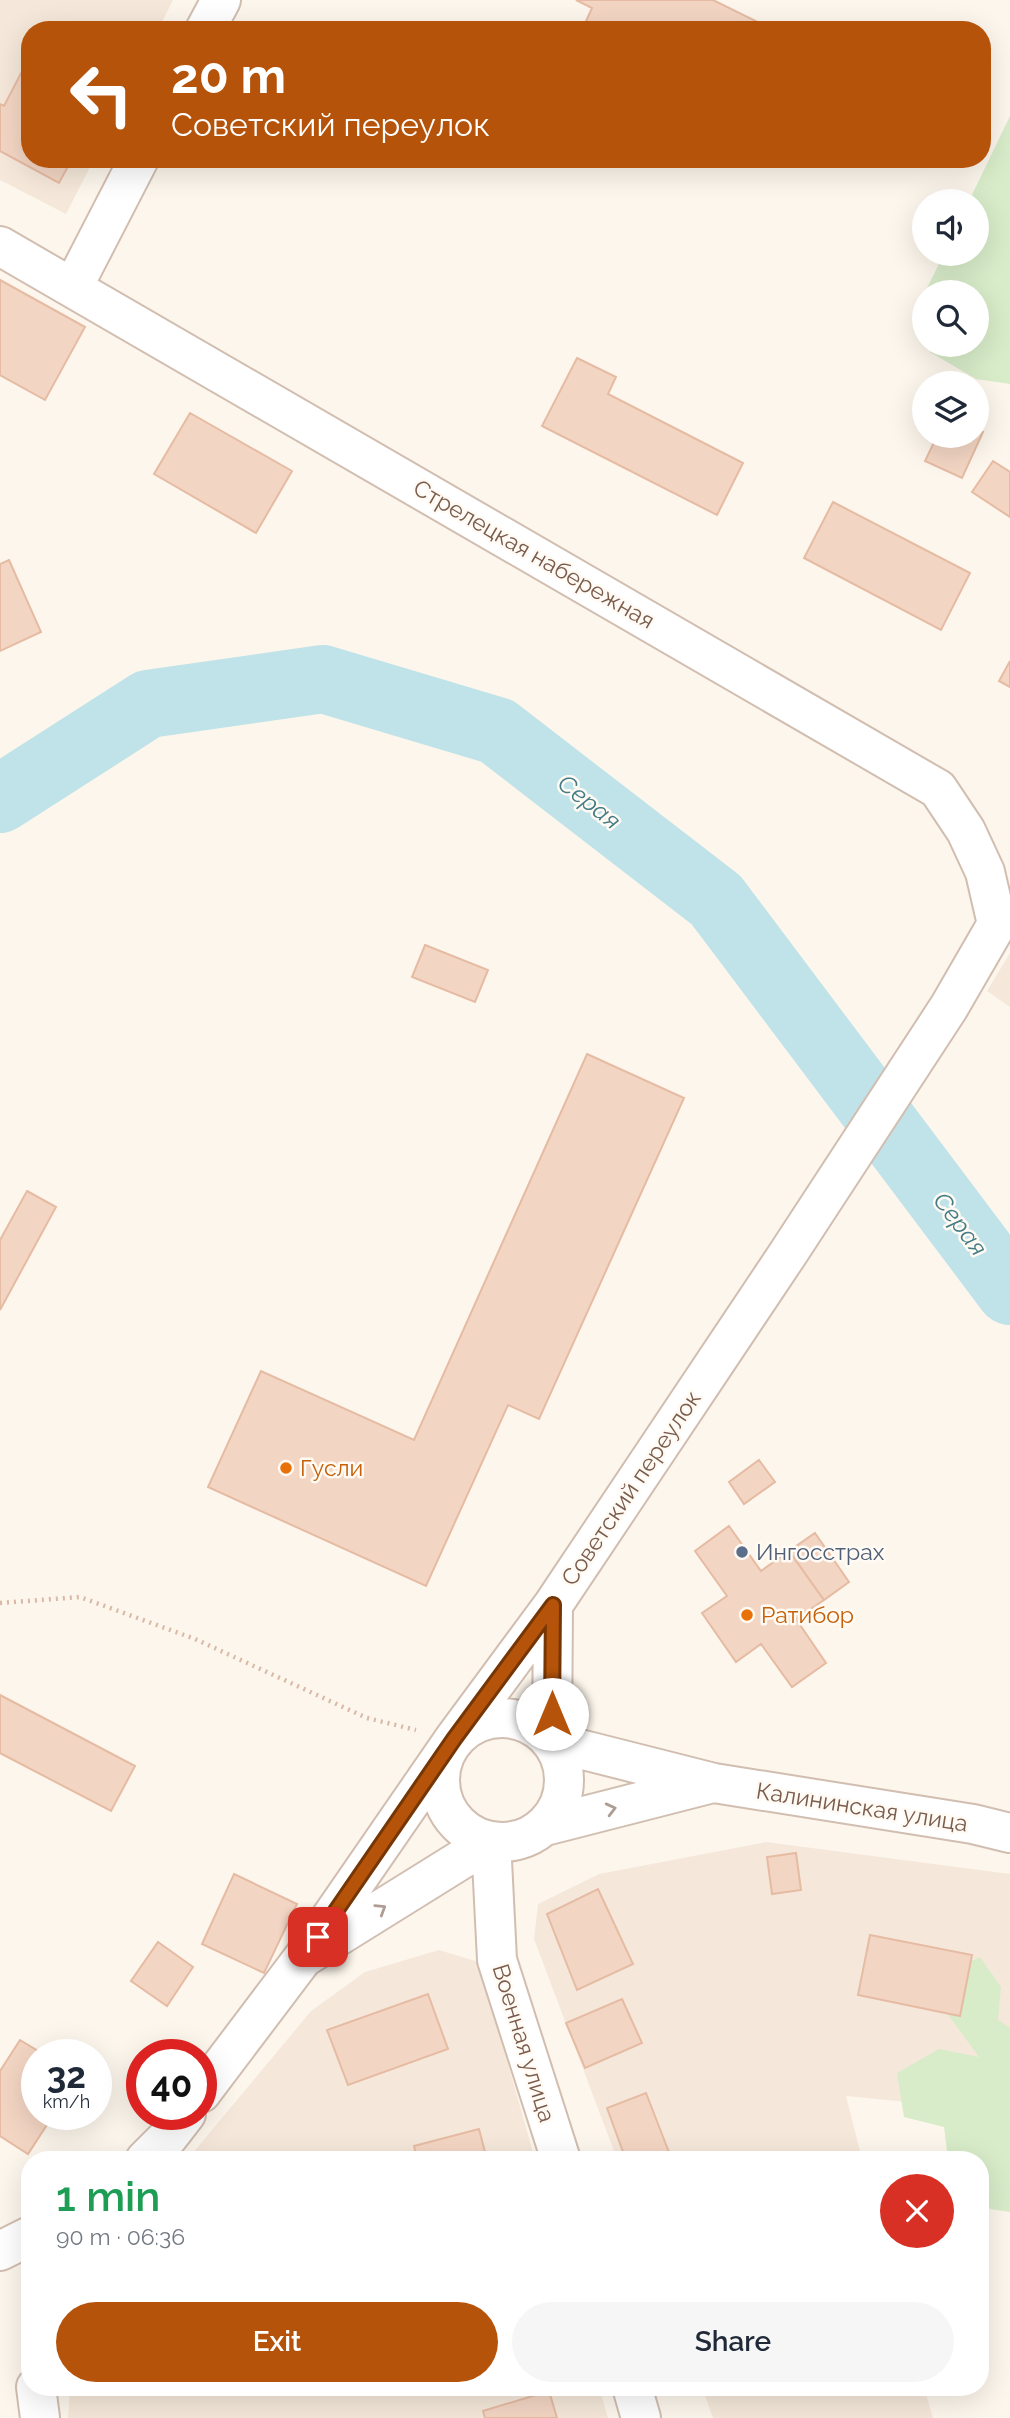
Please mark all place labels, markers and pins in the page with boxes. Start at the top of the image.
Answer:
place label: Гусли [300,1454,363,1481]
marker: Гусли [278,1460,294,1476]
place label: Ингосстрах [756,1538,885,1565]
marker: Ингосстрах [734,1544,750,1560]
place label: Ратибор [761,1601,854,1628]
marker: Ратибор [739,1607,755,1623]
pin [288,1907,348,1967]

